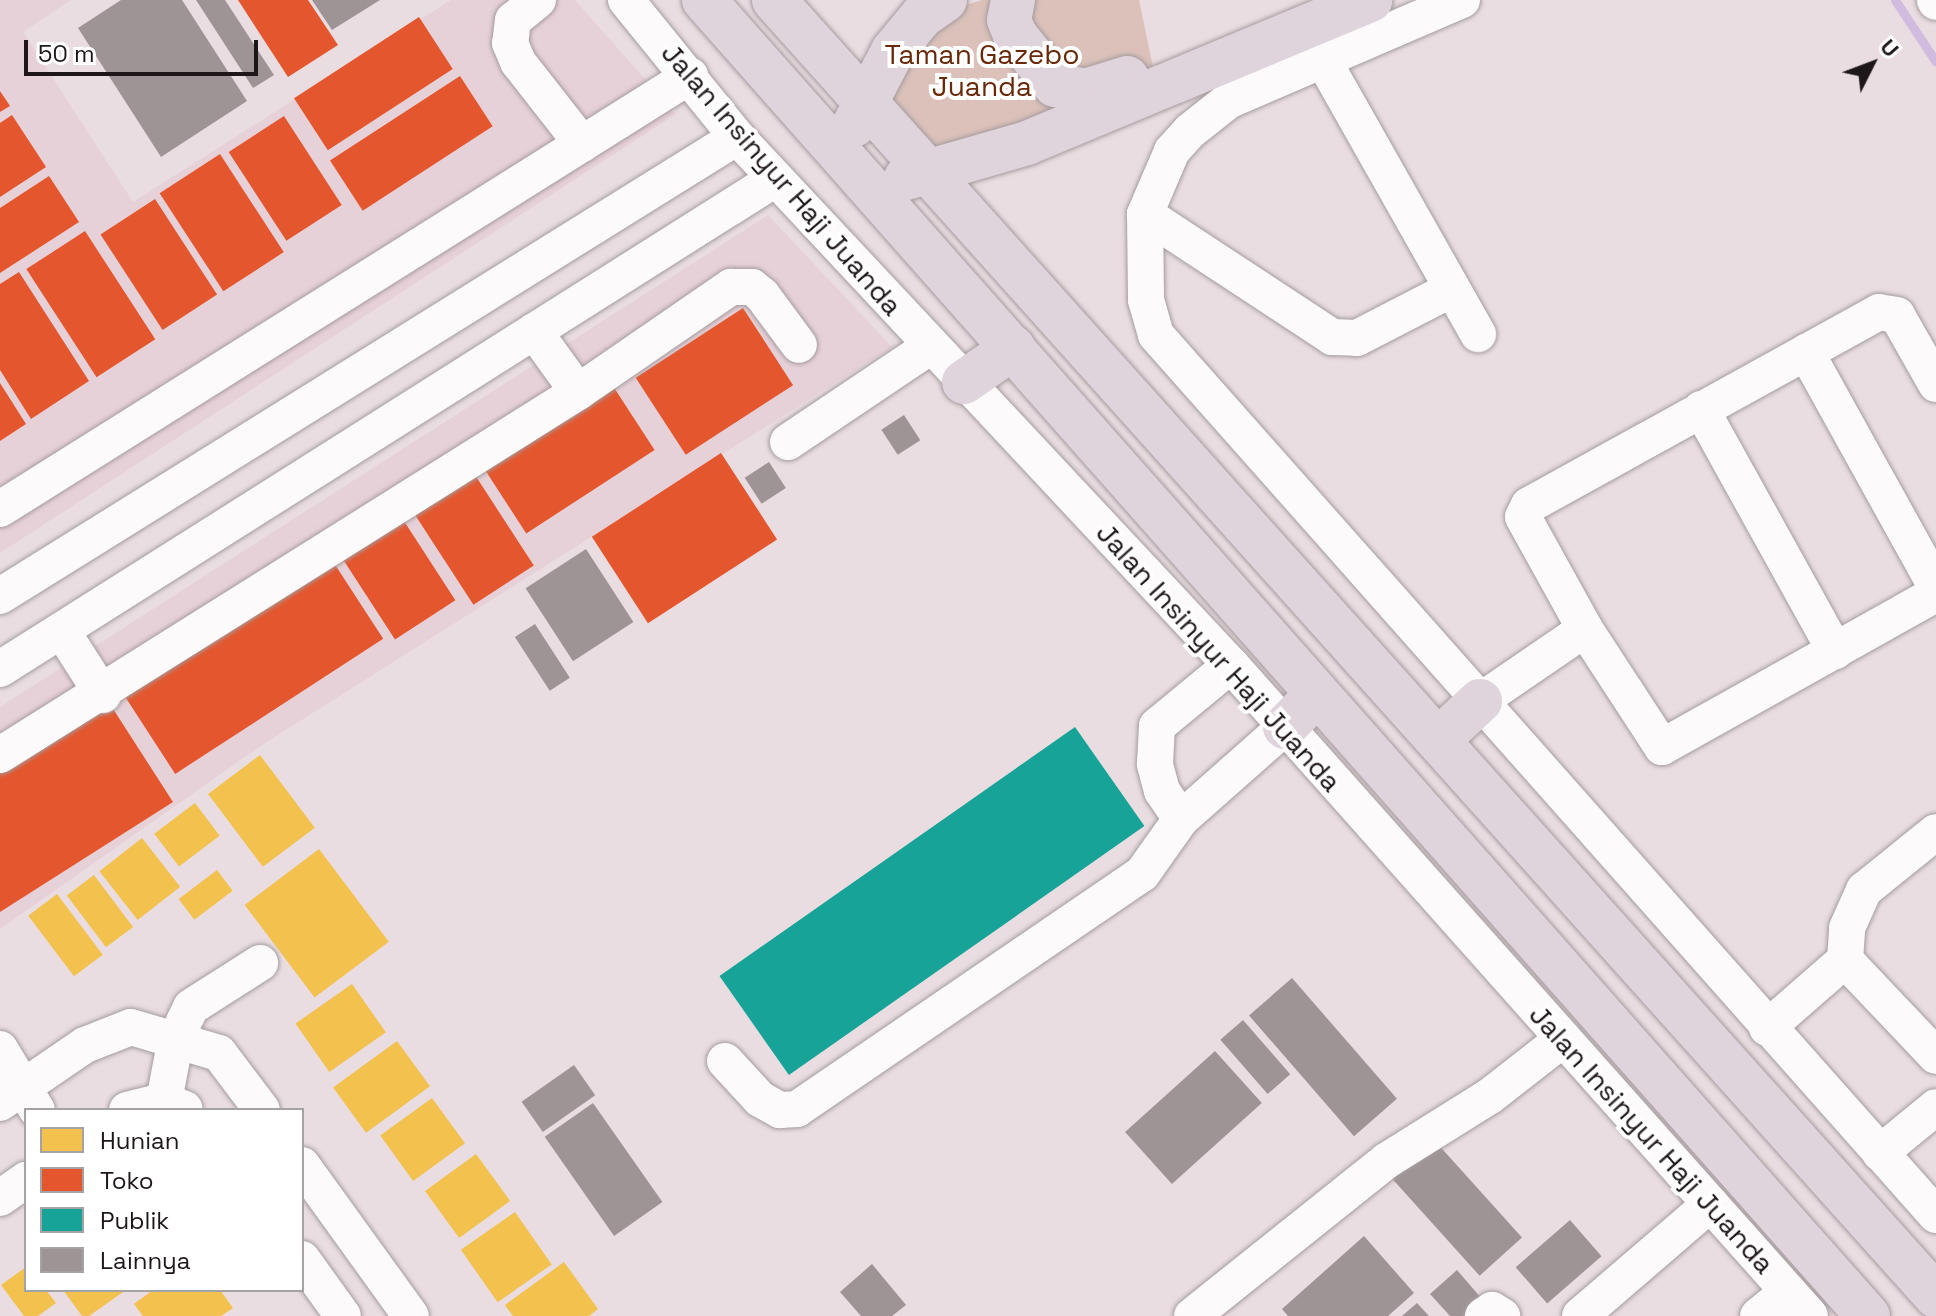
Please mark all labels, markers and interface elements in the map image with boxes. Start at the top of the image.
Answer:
scale bar [28,24,262,74]
north arrow [1832,24,1912,104]
text: U [1874,33,1905,63]
street label: Jalan Insinyur Haji Juanda [655,36,909,322]
park label: Taman Gazebo Juanda [884,37,1080,103]
text: 50 m [38,38,95,69]
street label: Jalan Insinyur Haji Juanda [1089,516,1349,798]
street label: Jalan Insinyur Haji Juanda [1522,998,1782,1280]
legend [24,1108,304,1292]
text: Hunian [100,1125,180,1156]
text: Toko [100,1165,154,1196]
text: Publik [100,1205,169,1236]
text: Lainnya [100,1245,191,1276]

